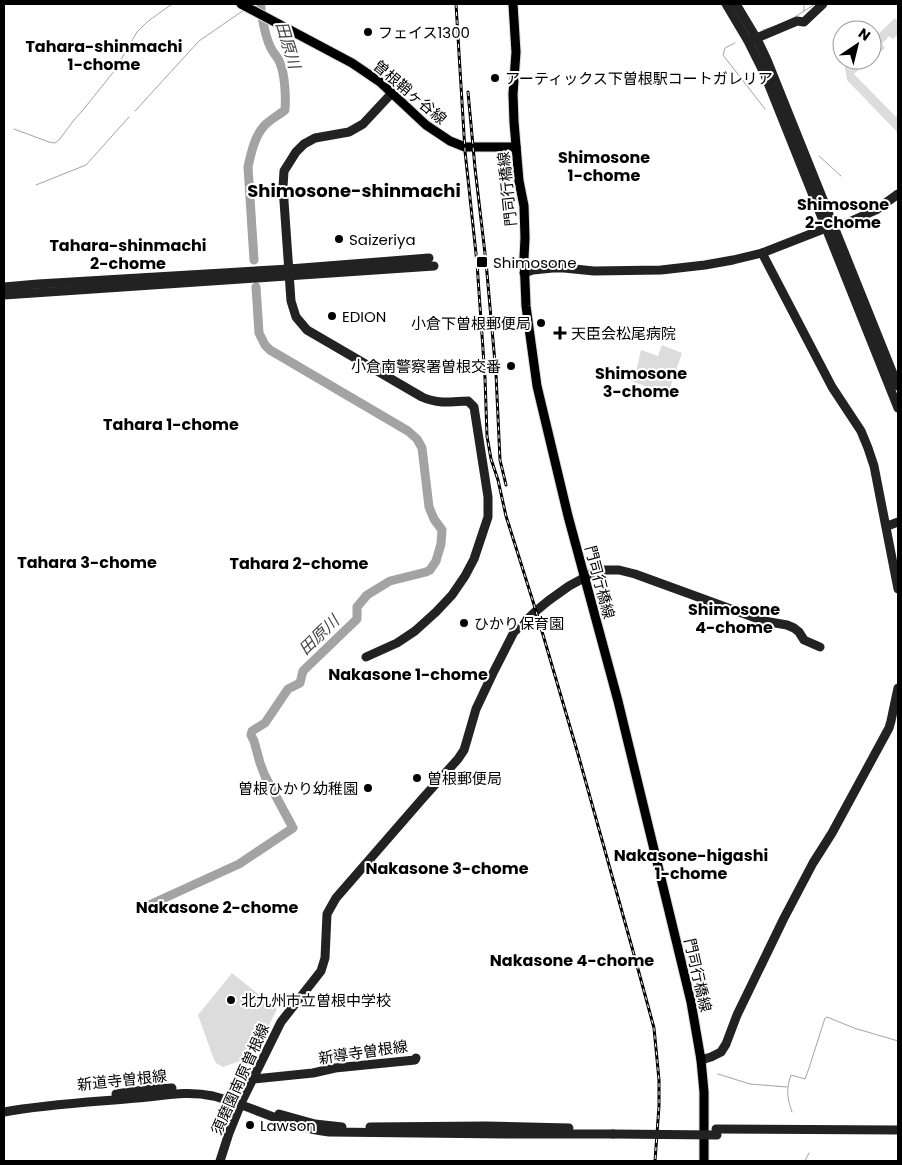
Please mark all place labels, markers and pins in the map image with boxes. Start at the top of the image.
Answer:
place label: フェイス1300 [378,22,470,43]
marker: フェイス1300 [362,26,374,38]
place label: アーティックス下曽根駅コートガレリア [505,68,773,89]
marker: アーティックス下曽根駅コートガレリア [489,72,501,84]
place label: Saizeriya [349,229,416,250]
marker: Saizeriya [333,233,345,245]
place label: Shimosone [493,252,576,273]
marker: Shimosone [475,255,489,269]
place label: EDION [342,306,386,327]
marker: EDION [326,310,338,322]
place label: 小倉下曽根郵便局 [411,313,531,334]
marker: 小倉下曽根郵便局 [535,317,547,329]
place label: 天臣会松尾病院 [571,323,676,344]
marker: 天臣会松尾病院 [553,326,567,340]
place label: 小倉南警察署曽根交番 [351,356,501,377]
marker: 小倉南警察署曽根交番 [505,360,517,372]
place label: ひかり保育園 [474,613,564,634]
marker: ひかり保育園 [458,617,470,629]
place label: 曽根郵便局 [427,768,502,789]
marker: 曽根郵便局 [411,772,423,784]
place label: 曽根ひかり幼稚園 [238,778,358,799]
marker: 曽根ひかり幼稚園 [362,782,374,794]
place label: 北九州市立曽根中学校 [241,990,391,1011]
marker: 北九州市立曽根中学校 [225,994,237,1006]
place label: Lawson [260,1115,316,1136]
marker: Lawson [244,1119,256,1131]

